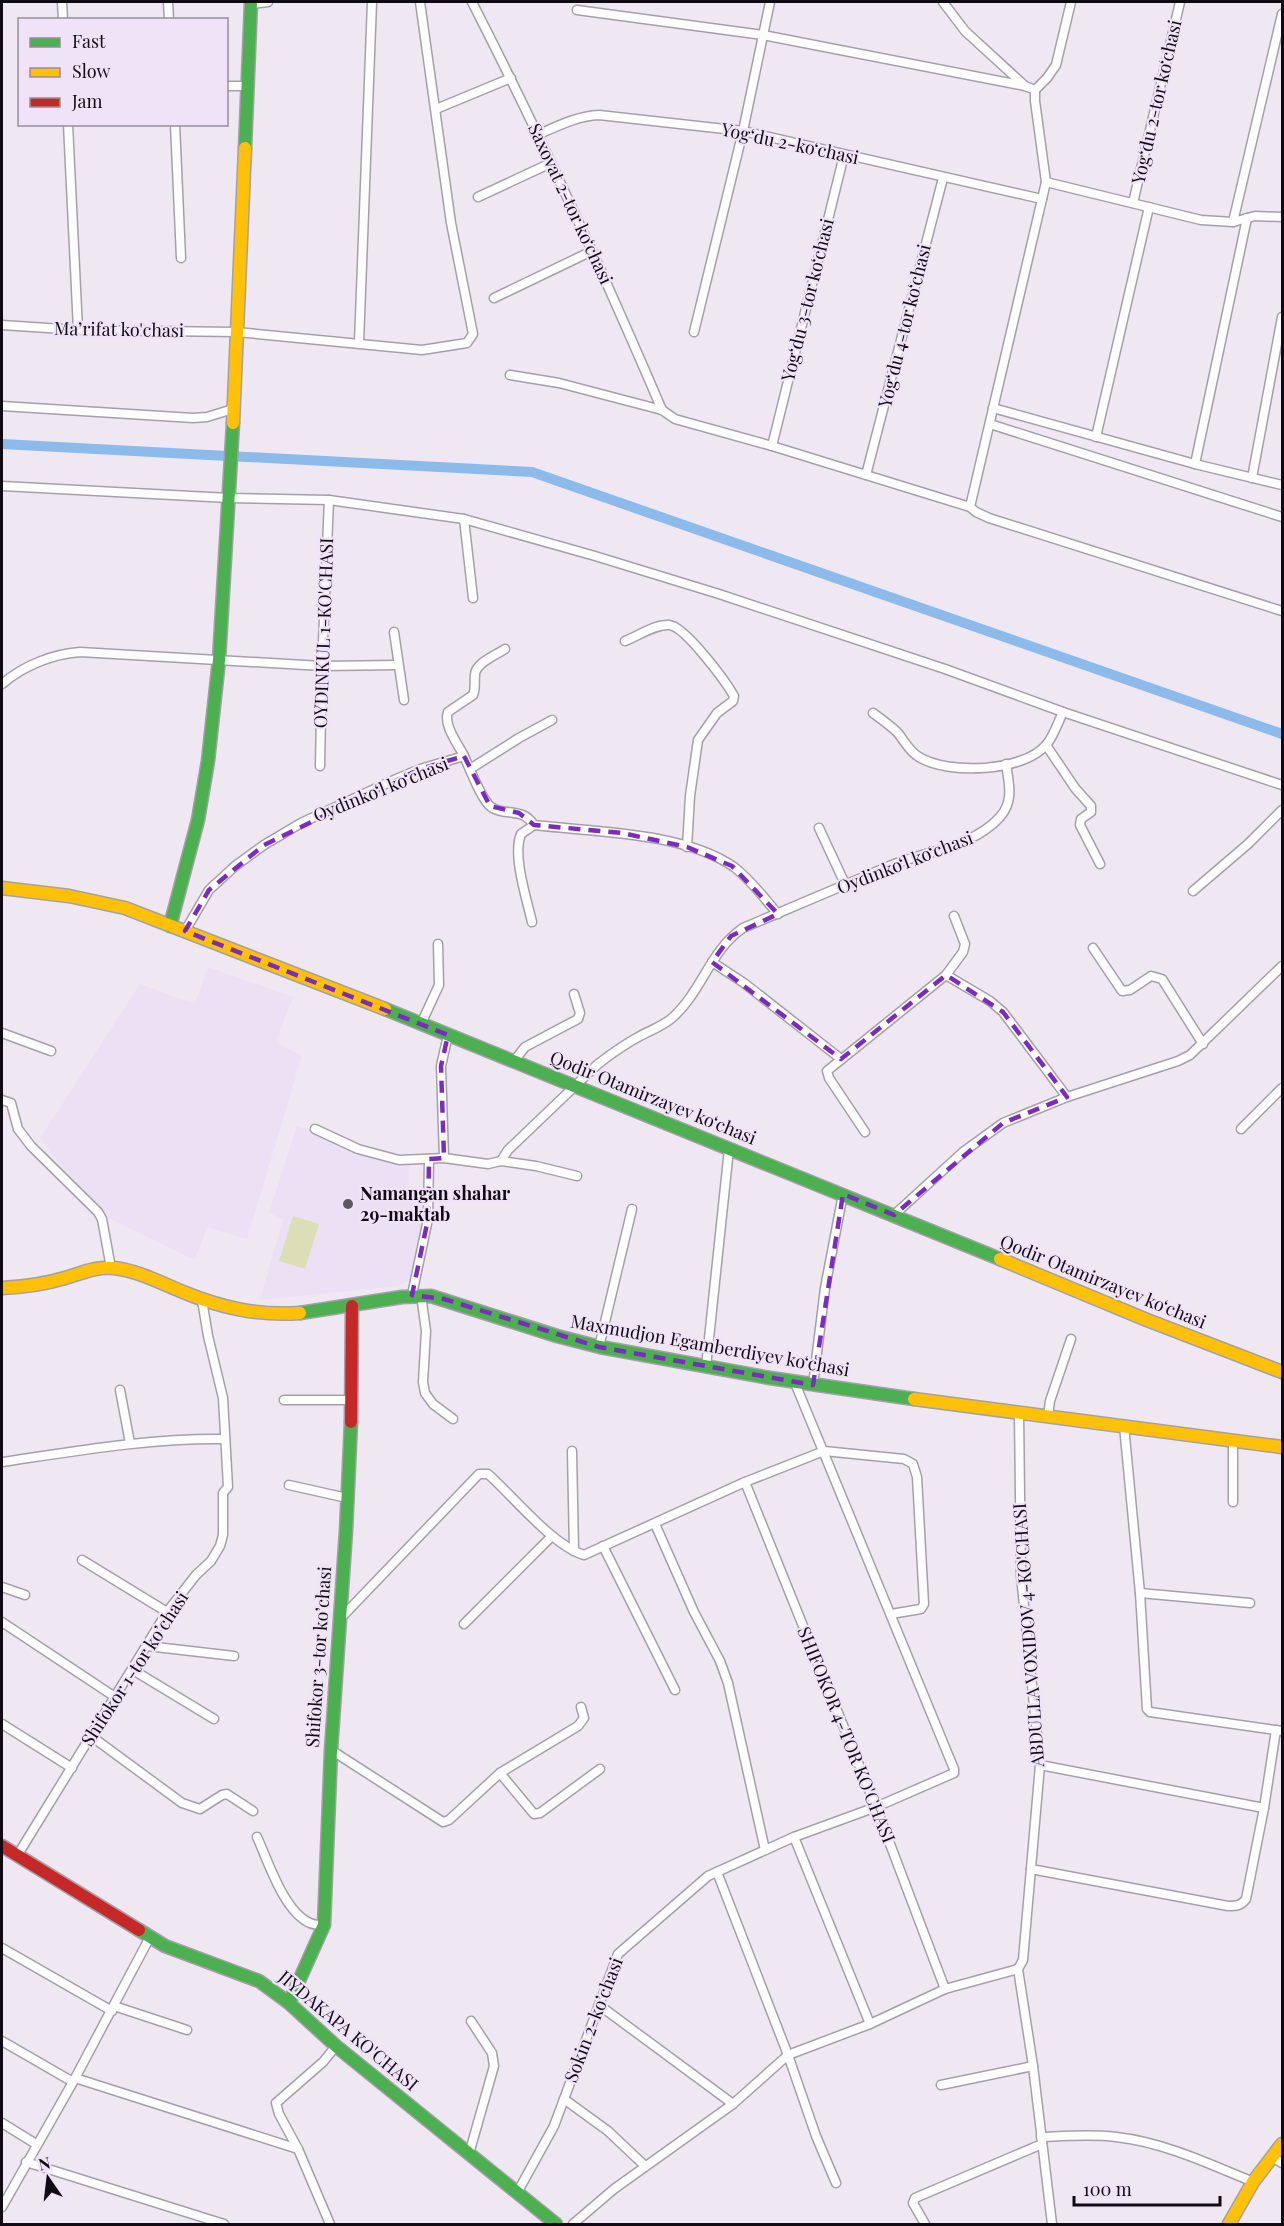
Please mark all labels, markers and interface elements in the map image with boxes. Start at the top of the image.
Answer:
street label: Yogʻdu 2-tor koʻchasi [1125,17,1187,187]
legend [18,18,228,126]
text: Fast [72,29,106,53]
text: Slow [72,59,110,83]
text: Jam [71,89,102,113]
street label: Yogʻdu 2-koʻchasi [718,117,861,169]
street label: Saxovat 2-tor koʻchasi [523,119,619,288]
street label: Yogʻdu 3-tor koʻchasi [775,216,839,385]
street label: Yogʻdu 4-tor koʻchasi [872,241,936,411]
street label: Maʼrifat ko'chasi [54,316,184,342]
street label: OYDINKUL 1-KO'CHASI [308,537,338,729]
street label: Oydinkoʻl koʻchasi [309,751,452,827]
street label: Oydinkoʻl koʻchasi [833,825,976,899]
street label: Qodir Otamirzayev koʻchasi [547,1045,760,1149]
place label: Namangan shahar 29-maktab [360,1181,511,1226]
marker: Namangan shahar 29-maktab [341,1197,355,1211]
street label: Qodir Otamirzayev koʻchasi [997,1229,1210,1333]
street label: Maxmudjon Egamberdiyev koʻchasi [569,1309,851,1381]
street label: ABDULLA VOXIDOV 4-KO'CHASI [1007,1502,1049,1769]
street label: Shifokor 3-tor koʼchasi [300,1565,336,1748]
street label: Shifokor 1-tor koʼchasi [75,1586,193,1750]
street label: SHIFOKOR 4-TOR KO'CHASI [792,1623,901,1846]
street label: Sokin 2-koʼchasi [558,1954,628,2086]
street label: JIYDAKAPA KO'CHASI [273,1964,424,2096]
north arrow [18,2148,78,2208]
text: N [36,2151,53,2175]
scale bar [1074,2169,1220,2207]
text: 100 m [1083,2177,1132,2201]

